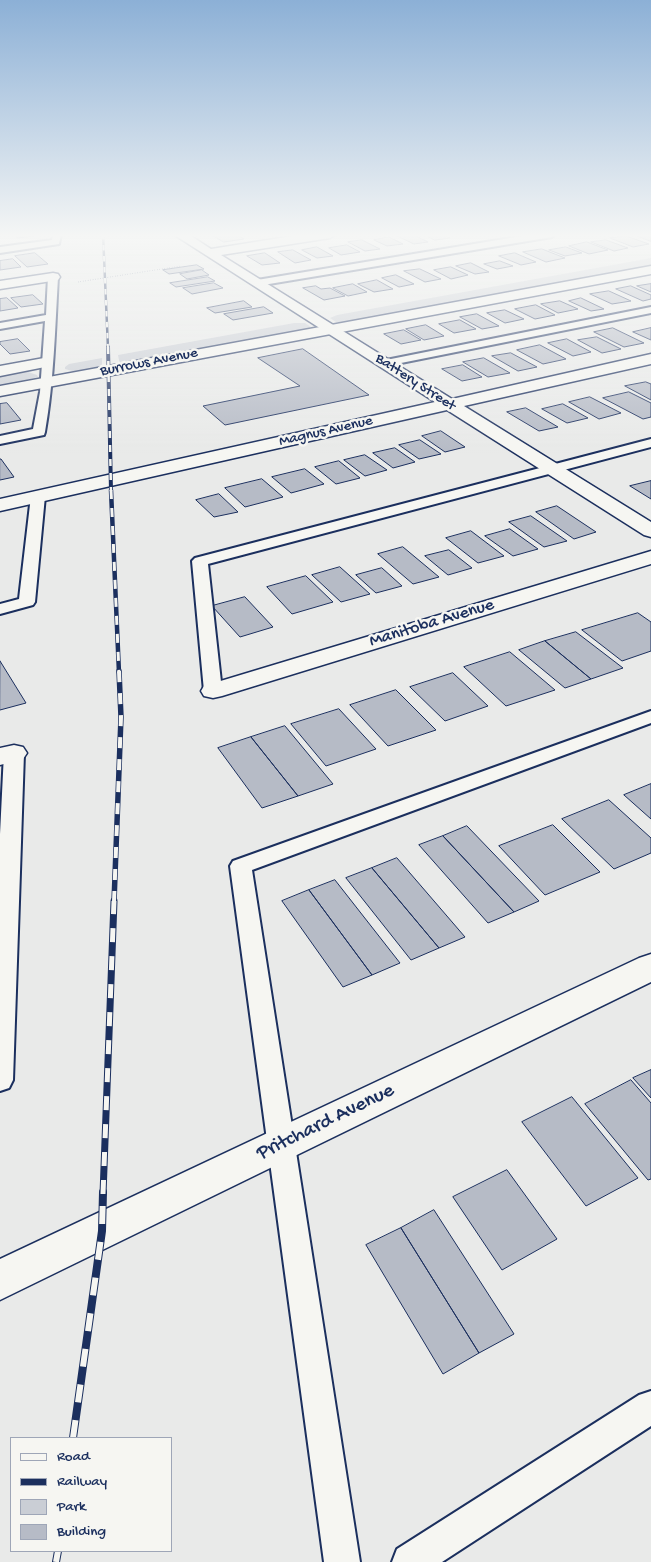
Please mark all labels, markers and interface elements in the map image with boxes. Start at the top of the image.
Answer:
street label: Burrows Avenue [99,345,199,381]
street label: Battery Street [371,350,459,416]
street label: Magnus Avenue [277,412,375,452]
street label: Manitoba Avenue [367,595,497,653]
street label: Pritchard Avenue [253,1079,399,1167]
legend [10,1437,172,1552]
text: Road [57,1448,90,1466]
text: Railway [57,1473,107,1491]
text: Park [57,1498,86,1516]
text: Building [57,1523,106,1541]

